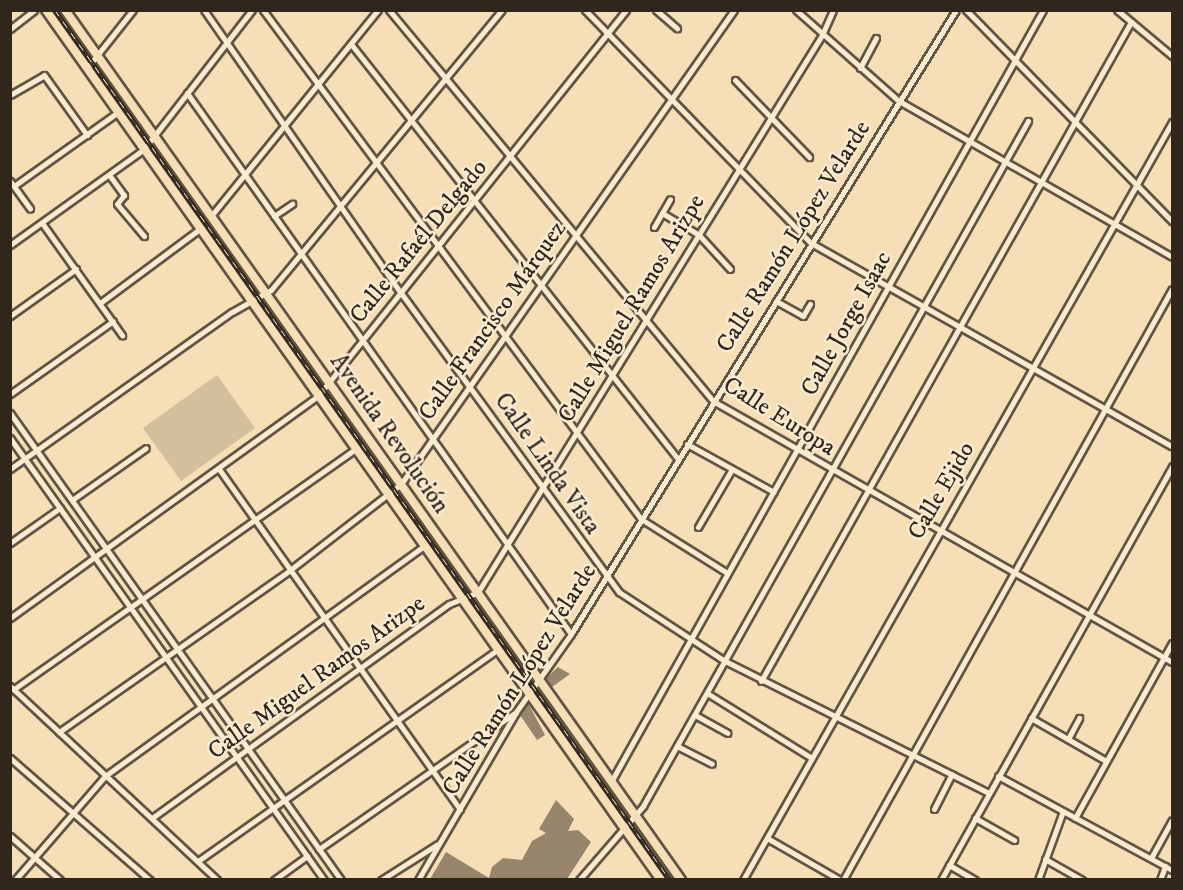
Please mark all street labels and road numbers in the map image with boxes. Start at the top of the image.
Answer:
street label: Calle Ramón López Velarde [711,116,877,358]
street label: Calle Rafaél Delgado [344,154,494,330]
street label: Calle Miguel Ramos Arizpe [552,190,712,428]
street label: Calle Francisco Márquez [413,216,573,426]
street label: Calle Jorge Isaac [795,247,899,401]
street label: Avenida Revolución [323,349,455,519]
street label: Calle Europa [718,371,840,463]
street label: Calle Linda Vista [488,388,606,540]
street label: Calle Ejido [903,437,981,545]
street label: Calle Ramón López Velarde [437,559,603,801]
street label: Calle Miguel Ramos Arizpe [203,590,431,766]

